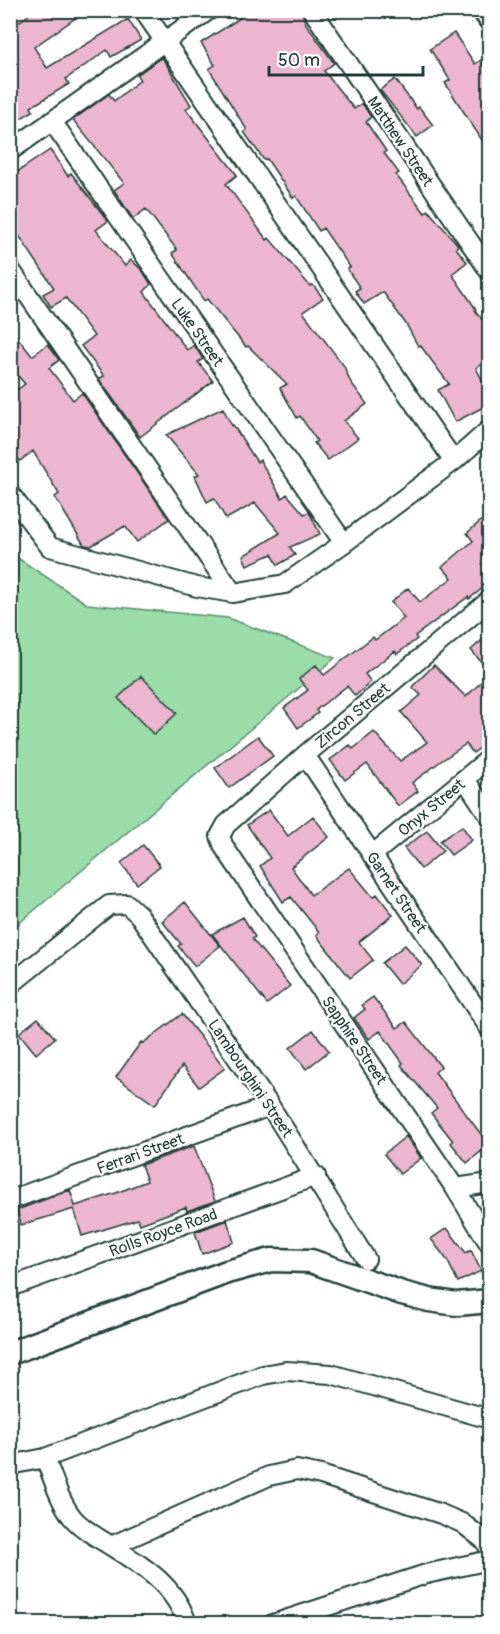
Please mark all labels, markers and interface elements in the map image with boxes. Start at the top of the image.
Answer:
scale bar [269,39,424,77]
text: 50 m [278,49,320,72]
street label: Matthew Street [363,93,438,191]
street label: Luke Street [166,295,228,371]
street label: Zircon Street [311,678,395,753]
street label: Onyx Street [394,774,470,841]
street label: Garnet Street [362,848,431,938]
street label: Sapphire Street [317,992,391,1089]
street label: Lambourghini Street [203,1016,297,1142]
street label: Ferrari Street [94,1129,187,1179]
street label: Rolls Royce Road [107,1204,220,1262]

